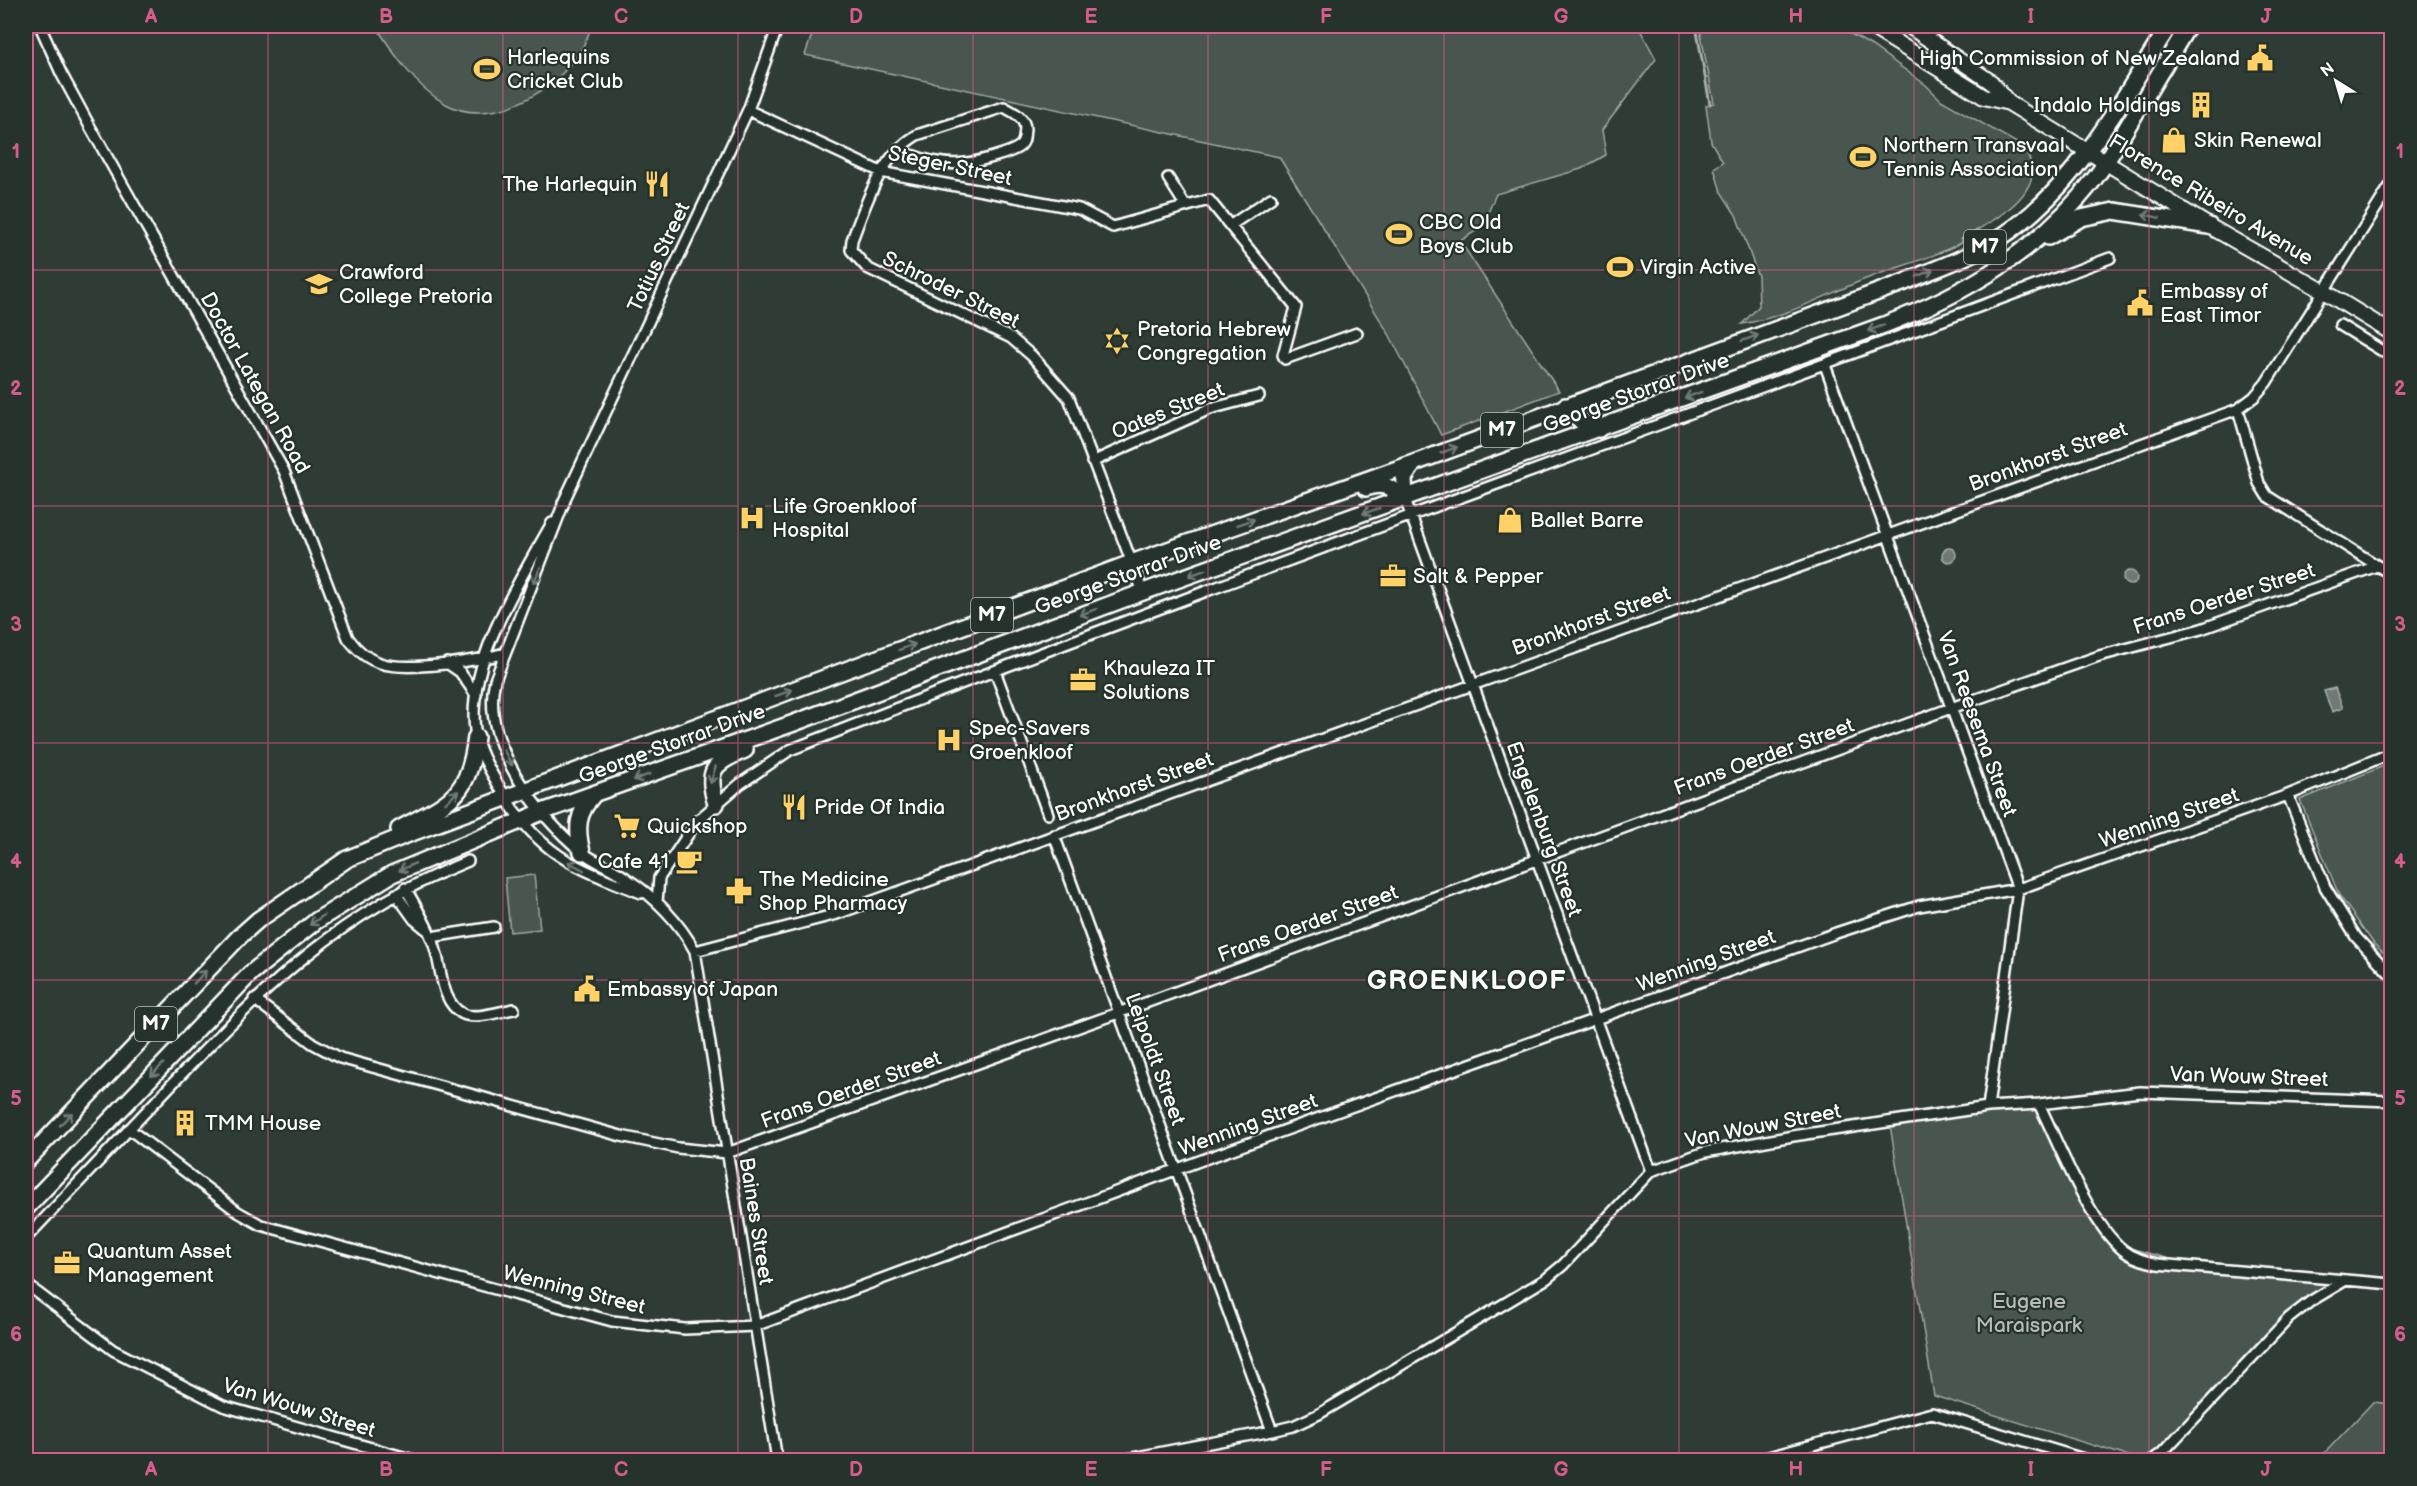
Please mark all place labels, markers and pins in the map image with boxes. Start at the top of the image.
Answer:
public building icon: High Commission of New Zealand [2245,43,2275,73]
place label: Harlequins Cricket Club [507,45,623,94]
place label: High Commission of New Zealand [1919,46,2240,71]
sports icon: Harlequins Cricket Club [472,54,502,84]
building icon: Indalo Holdings [2186,90,2216,120]
place label: Indalo Holdings [2033,93,2181,118]
shop icon: Skin Renewal [2159,125,2189,155]
place label: Skin Renewal [2194,128,2322,153]
place label: Northern Transvaal Tennis Association [1883,133,2065,182]
sports icon: Northern Transvaal Tennis Association [1848,142,1878,172]
restaurant icon: The Harlequin [642,169,672,199]
place label: The Harlequin [503,172,637,197]
place label: CBC Old Boys Club [1419,210,1514,259]
sports icon: CBC Old Boys Club [1384,219,1414,249]
sports icon: Virgin Active [1605,252,1635,282]
place label: Virgin Active [1640,255,1756,280]
place label: Crawford College Pretoria [339,260,493,309]
school or university icon: Crawford College Pretoria [304,269,334,299]
place label: Embassy of East Timor [2160,279,2269,328]
public building icon: Embassy of East Timor [2125,288,2155,318]
place label: Pretoria Hebrew Congregation [1137,317,1291,366]
synagogue icon: Pretoria Hebrew Congregation [1102,326,1132,356]
place label: Life Groenkloof Hospital [772,494,918,543]
hospital icon: Life Groenkloof Hospital [737,503,767,533]
shop icon: Ballet Barre [1495,505,1525,535]
place label: Ballet Barre [1530,508,1644,533]
office icon: Salt & Pepper [1378,561,1408,591]
place label: Salt & Pepper [1413,564,1544,589]
place label: Khauleza IT Solutions [1103,656,1216,705]
office icon: Khauleza IT Solutions [1068,665,1098,695]
place label: Spec-Savers Groenkloof [969,716,1090,765]
hospital icon: Spec-Savers Groenkloof [934,725,964,755]
restaurant icon: Pride Of India [779,792,809,822]
place label: Pride Of India [814,795,945,820]
supermarket icon: Quickshop [612,811,642,841]
place label: Quickshop [647,814,748,839]
cafe icon: Cafe 41 [674,846,704,876]
place label: Cafe 41 [597,849,669,874]
place label: The Medicine Shop Pharmacy [759,867,908,916]
pharmacy icon: The Medicine Shop Pharmacy [724,876,754,906]
public building icon: Embassy of Japan [572,974,602,1004]
place label: Embassy of Japan [607,977,778,1002]
building icon: TMM House [170,1108,200,1138]
place label: TMM House [205,1111,321,1136]
place label: Quantum Asset Management [87,1239,232,1288]
office icon: Quantum Asset Management [52,1248,82,1278]

